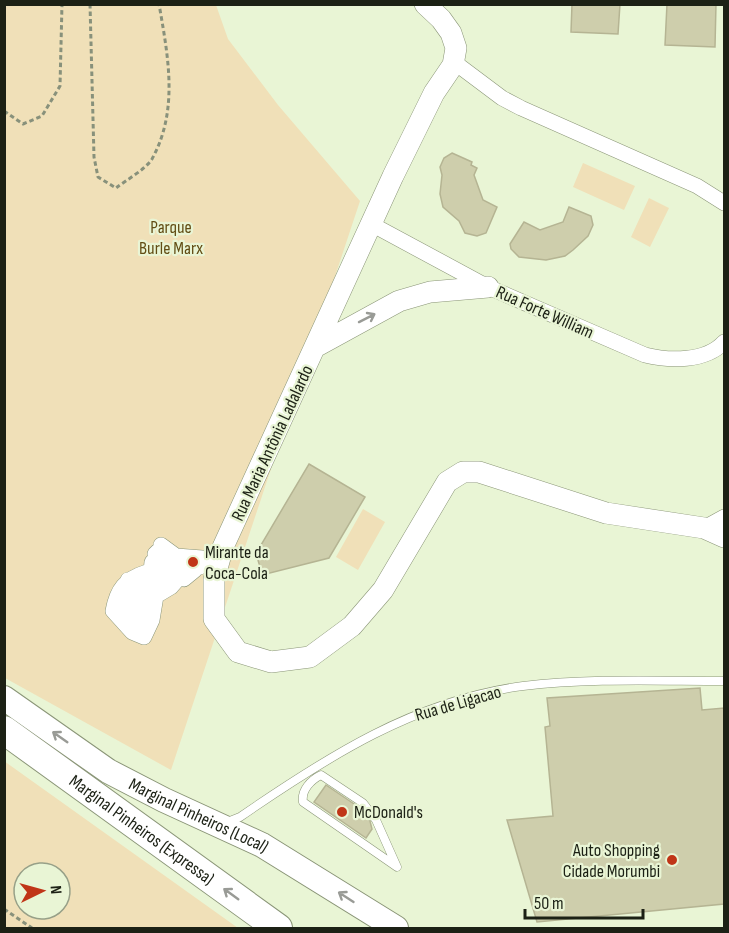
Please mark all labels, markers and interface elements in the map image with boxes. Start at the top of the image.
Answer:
park label: Parque Burle Marx [139,217,203,259]
street label: Rua Forte William [493,282,597,343]
one-way arrow [357,312,375,324]
street label: Rua Maria Antônia Ladalardo [227,362,318,524]
place label: Mirante da Coca-Cola [205,542,269,584]
marker: Mirante da Coca-Cola [186,555,200,569]
street label: Rua de Ligacao [413,681,504,726]
one-way arrow [52,731,68,743]
street label: Marginal Pinheiros (Expressa) [65,771,218,889]
street label: Marginal Pinheiros (Local) [125,774,272,857]
place label: McDonald's [354,802,423,823]
marker: McDonald's [335,805,349,819]
place label: Auto Shopping Cidade Morumbi [563,840,660,882]
marker: Auto Shopping Cidade Morumbi [665,853,679,867]
north arrow [12,861,72,921]
scale bar [525,882,644,920]
text: N [46,885,65,895]
one-way arrow [223,888,239,900]
one-way arrow [339,891,355,903]
text: 50 m [534,893,564,914]

